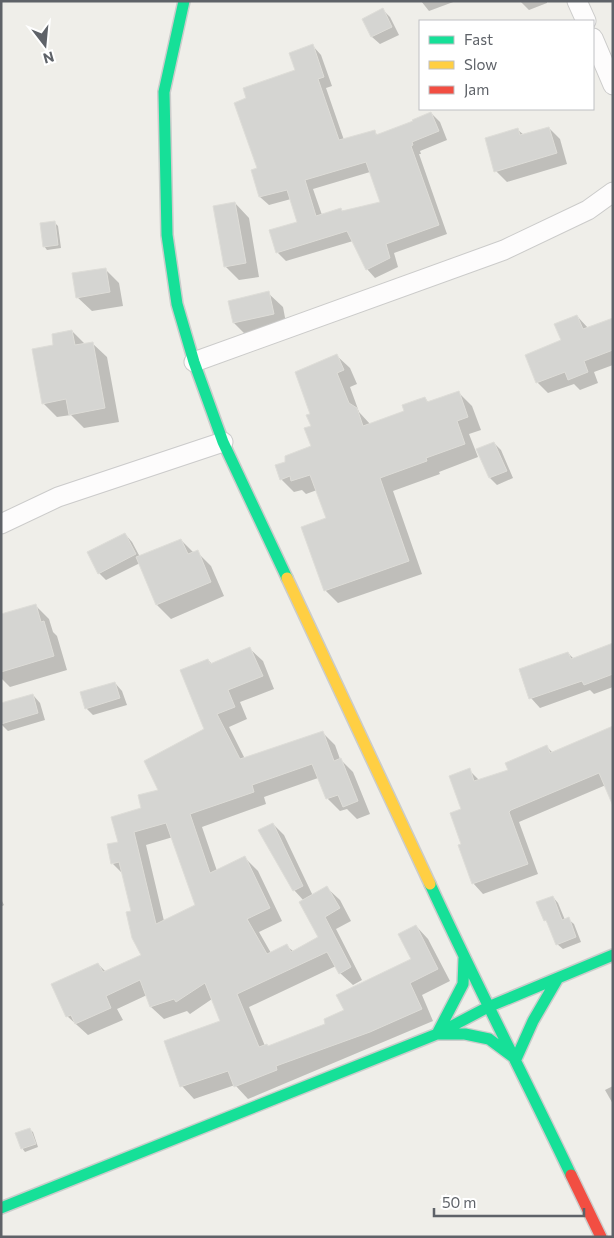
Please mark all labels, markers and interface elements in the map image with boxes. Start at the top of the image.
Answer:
north arrow [20,20,70,70]
legend [419,20,594,110]
text: Fast [464,30,493,48]
text: N [41,48,56,68]
text: Slow [464,55,497,73]
text: Jam [464,80,489,98]
scale bar [434,1186,584,1218]
text: 50 m [442,1193,476,1211]

